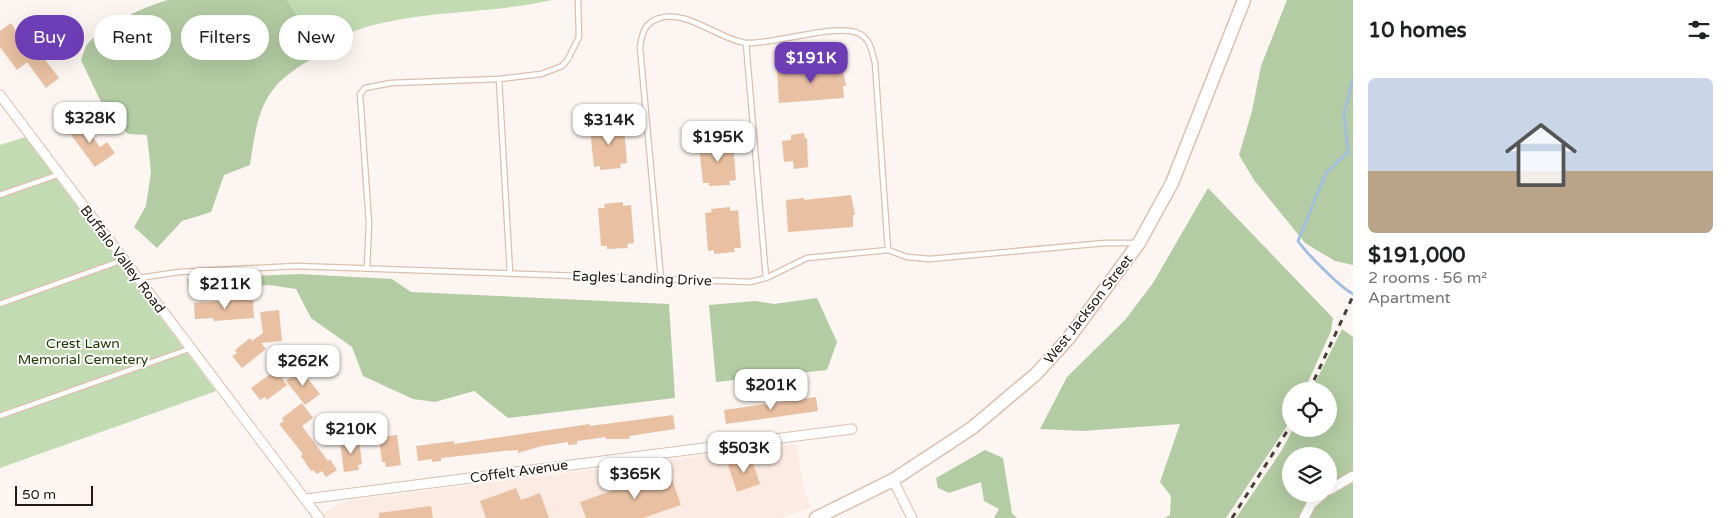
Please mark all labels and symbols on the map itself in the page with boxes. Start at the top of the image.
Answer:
pin: $191K [776,42,846,84]
pin: $328K [55,102,125,144]
pin: $314K [574,104,644,146]
pin: $195K [683,120,753,163]
street label: Buffalo Valley Road [77,202,169,316]
street label: West Jackson Street [1040,251,1137,367]
pin: $211K [190,268,260,310]
street label: Eagles Landing Drive [572,268,712,289]
park label: Crest Lawn Memorial Cemetery [18,335,149,368]
pin: $262K [268,344,338,387]
pin: $201K [736,368,806,411]
pin: $210K [316,412,386,455]
pin: $503K [709,432,779,474]
street label: Coffelt Avenue [469,456,569,487]
pin: $365K [600,458,670,500]
scale bar [15,483,92,506]

